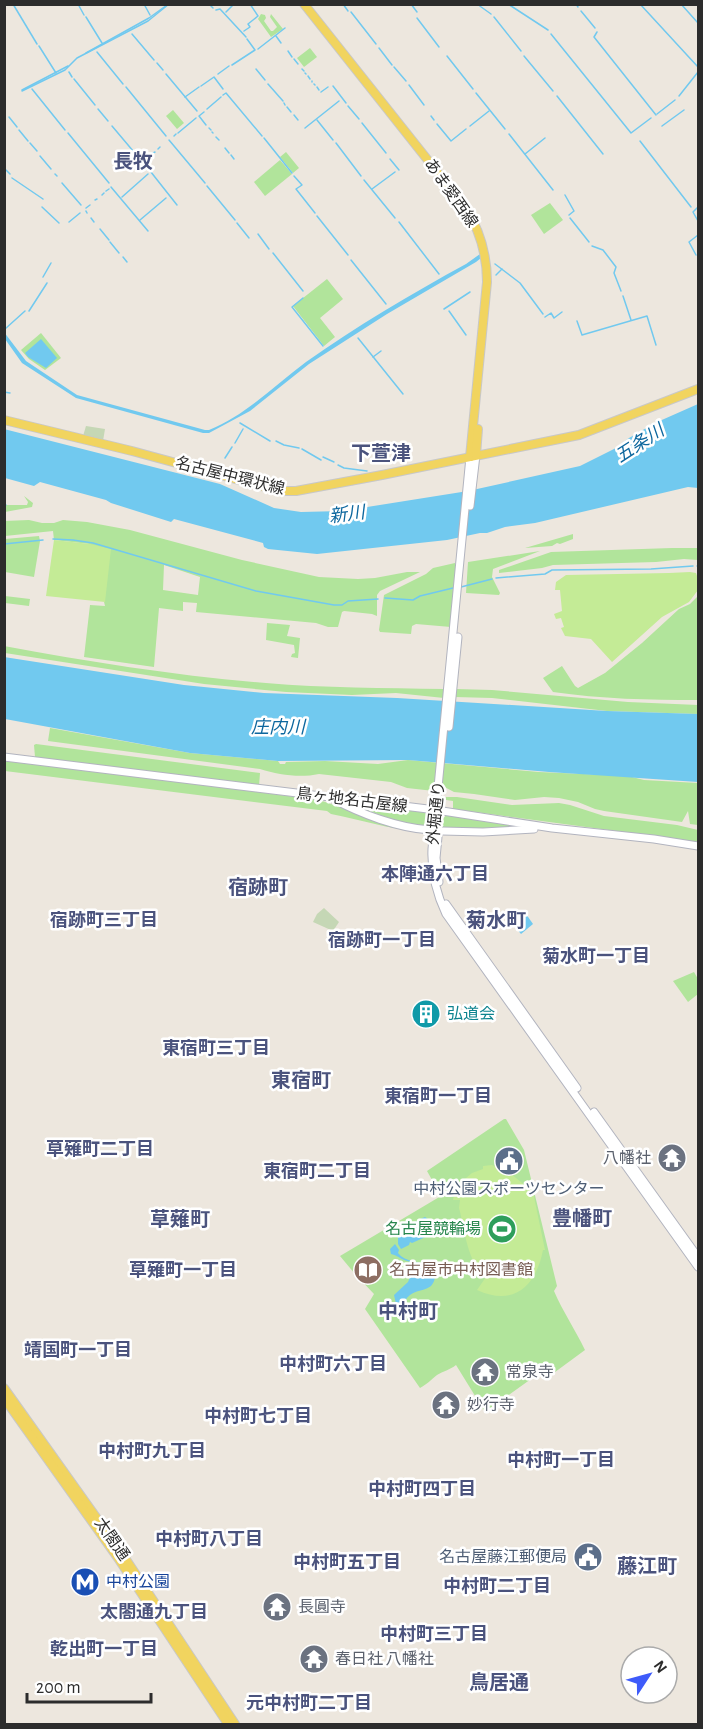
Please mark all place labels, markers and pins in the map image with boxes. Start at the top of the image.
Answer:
building icon: 弘道会 [410,998,442,1030]
place label: 弘道会 [447,1005,495,1022]
temple icon: 八幡社 [656,1142,688,1174]
public building icon: 中村公園スポーツセンター [493,1145,525,1177]
place label: 八幡社 [603,1149,651,1166]
place label: 中村公園スポーツセンター [413,1180,605,1197]
sports icon: 名古屋競輪場 [486,1213,518,1245]
place label: 名古屋競輪場 [385,1220,481,1237]
library icon: 名古屋市中村図書館 [352,1254,384,1286]
place label: 名古屋市中村図書館 [389,1261,533,1278]
temple icon: 常泉寺 [469,1356,501,1388]
place label: 常泉寺 [506,1363,554,1380]
temple icon: 妙行寺 [430,1389,462,1421]
place label: 妙行寺 [467,1396,515,1413]
public building icon: 名古屋藤江郵便局 [572,1541,604,1573]
place label: 名古屋藤江郵便局 [439,1548,567,1565]
metro station icon: 中村公園 [69,1566,101,1598]
place label: 中村公園 [106,1573,170,1590]
temple icon: 長圓寺 [261,1591,293,1623]
place label: 長圓寺 [298,1599,346,1615]
temple icon: 春日社 八幡社 [298,1643,330,1675]
place label: 春日社 八幡社 [335,1650,434,1667]

